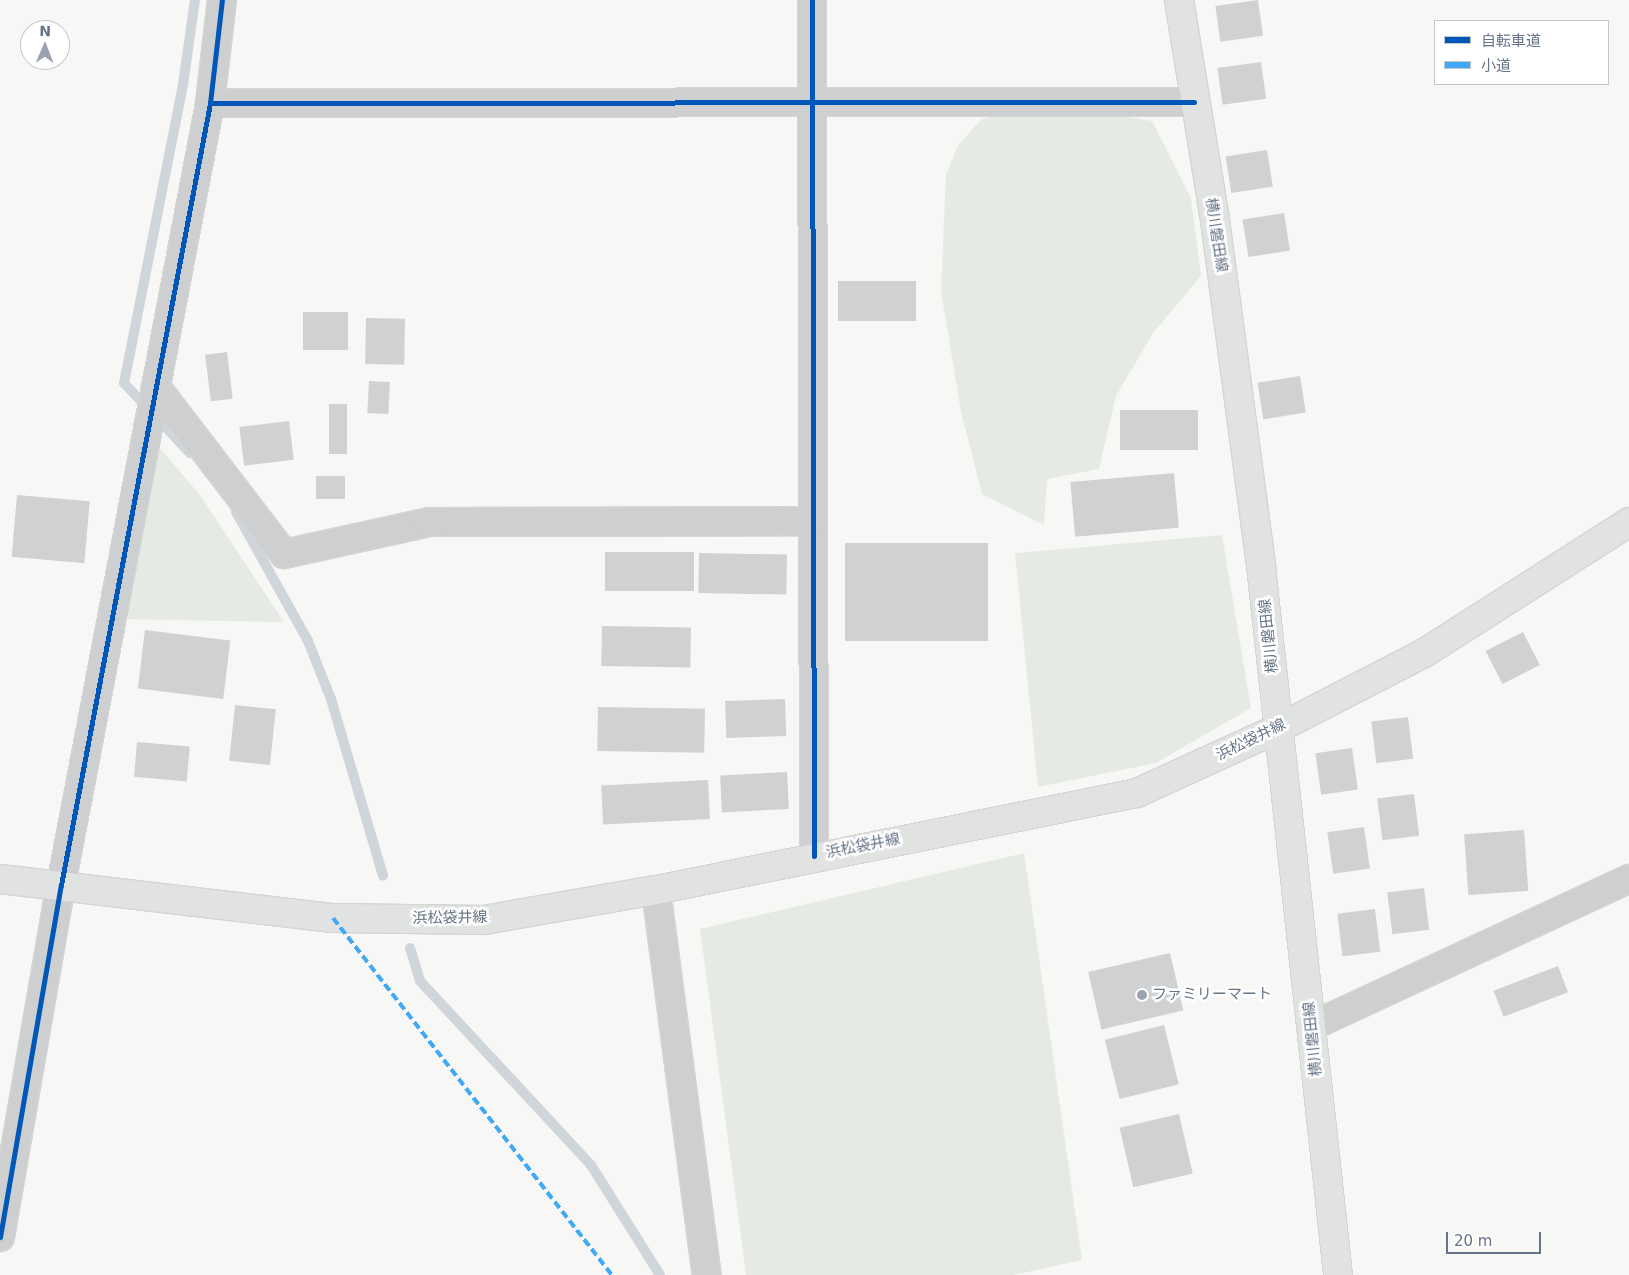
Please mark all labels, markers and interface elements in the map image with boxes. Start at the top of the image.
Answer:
north arrow [20,20,70,70]
legend [1434,20,1609,85]
text: N [39,23,51,39]
text: 自転車道 [1481,32,1541,50]
text: 小道 [1481,57,1511,75]
street label: 横川磐田線 [1201,197,1231,273]
street label: 横川磐田線 [1256,598,1282,674]
street label: 浜松袋井線 [1213,715,1289,765]
street label: 浜松袋井線 [824,830,902,862]
street label: 浜松袋井線 [412,908,488,928]
place label: ファミリーマート [1152,986,1272,1004]
marker: ファミリーマート [1136,989,1148,1001]
street label: 横川磐田線 [1300,1001,1326,1077]
scale bar [1449,1222,1544,1254]
text: 20 m [1454,1232,1492,1250]

